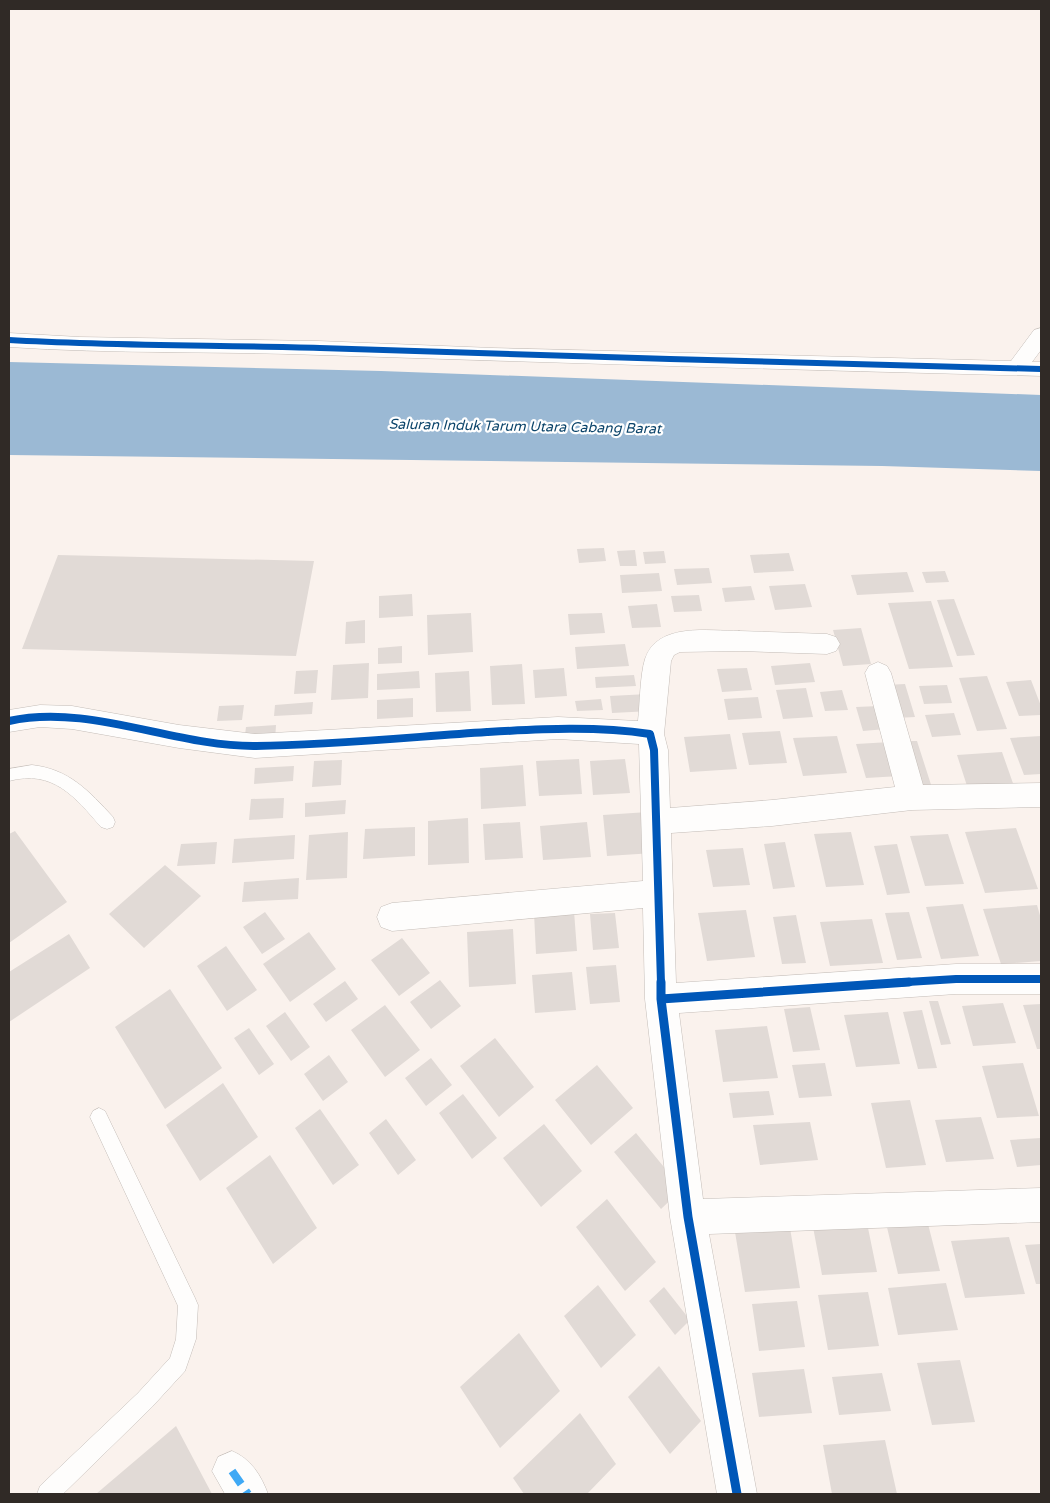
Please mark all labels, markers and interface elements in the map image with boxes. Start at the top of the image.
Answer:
water label: Saluran Induk Tarum Utara Cabang Barat [389,416,663,437]

